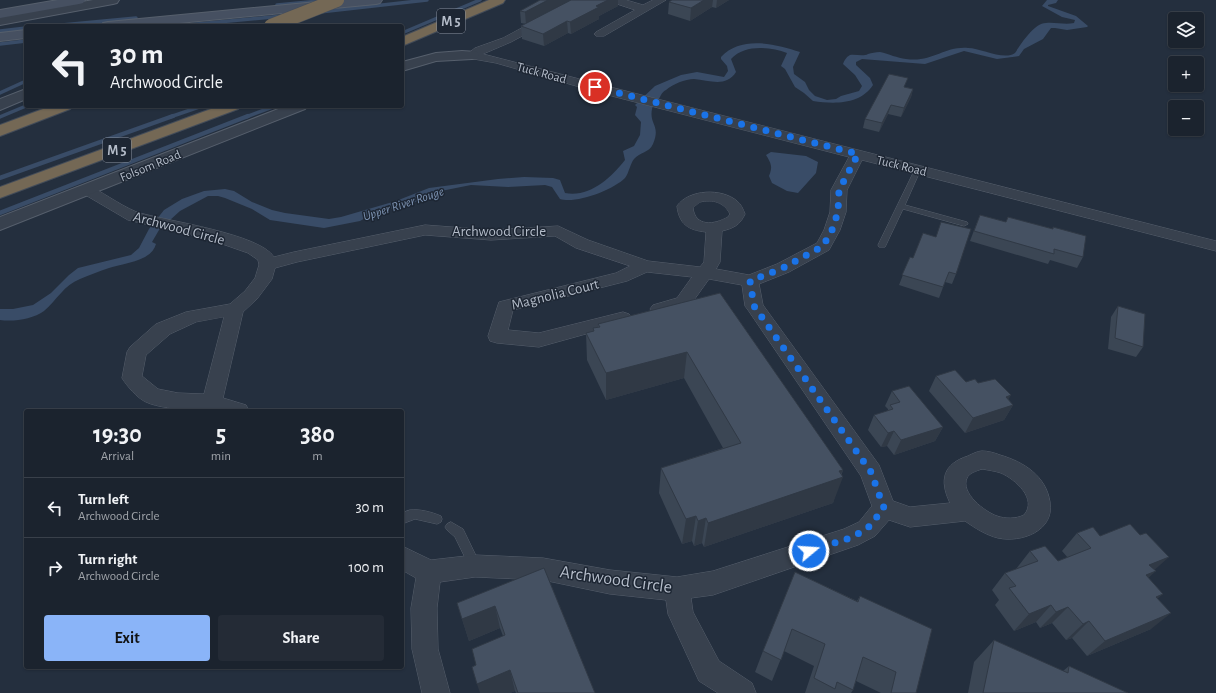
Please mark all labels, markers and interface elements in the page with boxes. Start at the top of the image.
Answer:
road number: M 5 [437,9,465,33]
map controls [1168,12,1204,136]
button: layers [1168,12,1204,48]
icon: left [44,40,96,92]
text: 30 m [110,41,163,69]
button: + [1168,56,1204,92]
street label: Tuck Road [515,61,568,86]
pin [578,70,612,104]
text: Archwood Circle [110,74,223,92]
icon: arrive [584,76,606,98]
button: − [1168,100,1204,136]
road number: M 5 [103,138,131,162]
street label: Folsom Road [118,148,183,184]
street label: Tuck Road [875,154,928,179]
water label: Upper River Rouge [361,185,446,224]
street label: Archwood Circle [131,209,226,248]
street label: Archwood Circle [452,224,546,239]
street label: Magnolia Court [510,276,601,313]
text: 19:30 [93,423,142,447]
text: 5 [216,423,226,447]
text: 380 [300,423,335,447]
text: Arrival [101,450,134,463]
text: min [211,450,231,463]
text: m [312,450,323,463]
text: Turn left [78,492,129,507]
icon: left [44,497,66,519]
text: 30 m [355,500,384,515]
text: Archwood Circle [78,510,160,523]
position arrow [788,530,830,572]
text: Turn right [78,552,137,567]
icon: right [44,557,66,579]
text: 100 m [349,560,384,575]
street label: Archwood Circle [559,563,673,597]
text: Archwood Circle [78,570,160,583]
button: Exit [44,615,210,661]
button: Share [218,615,384,661]

